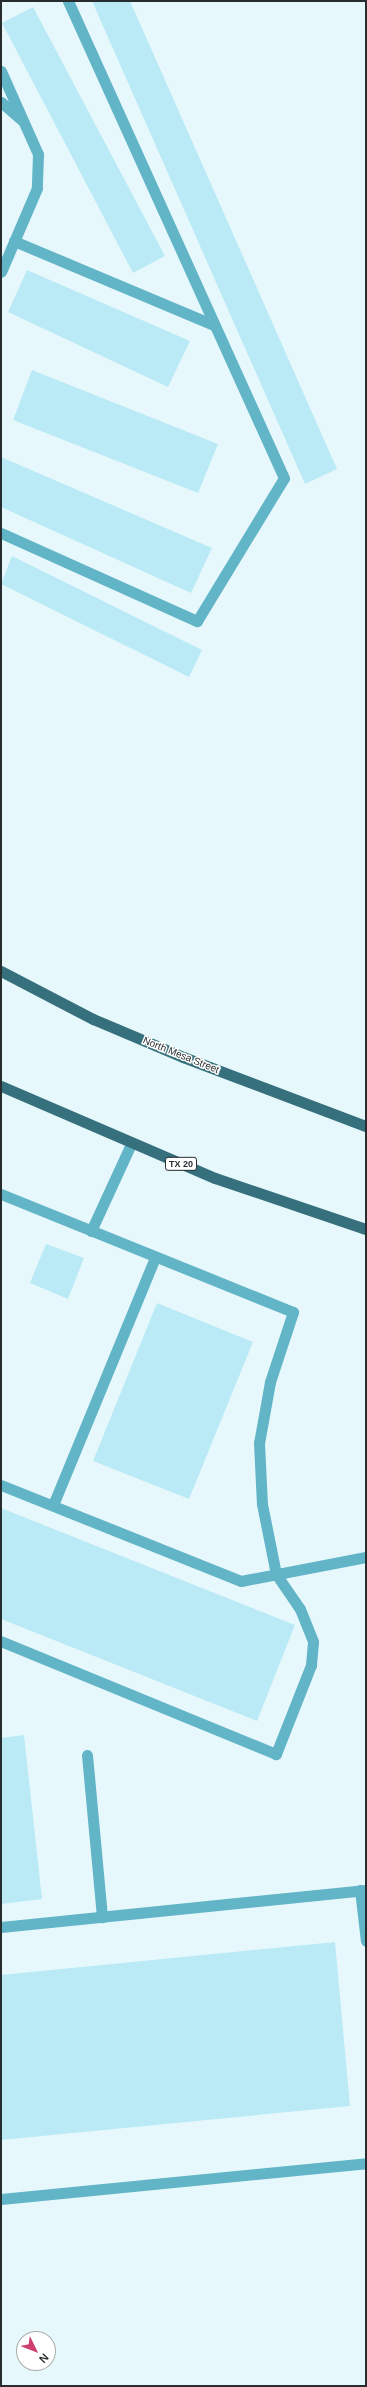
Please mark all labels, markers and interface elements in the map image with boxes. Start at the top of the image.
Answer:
street label: North Mesa Street [141,1034,221,1076]
road number: TX 20 [164,1157,198,1171]
north arrow [16,2331,56,2371]
text: N [37,2351,51,2365]

